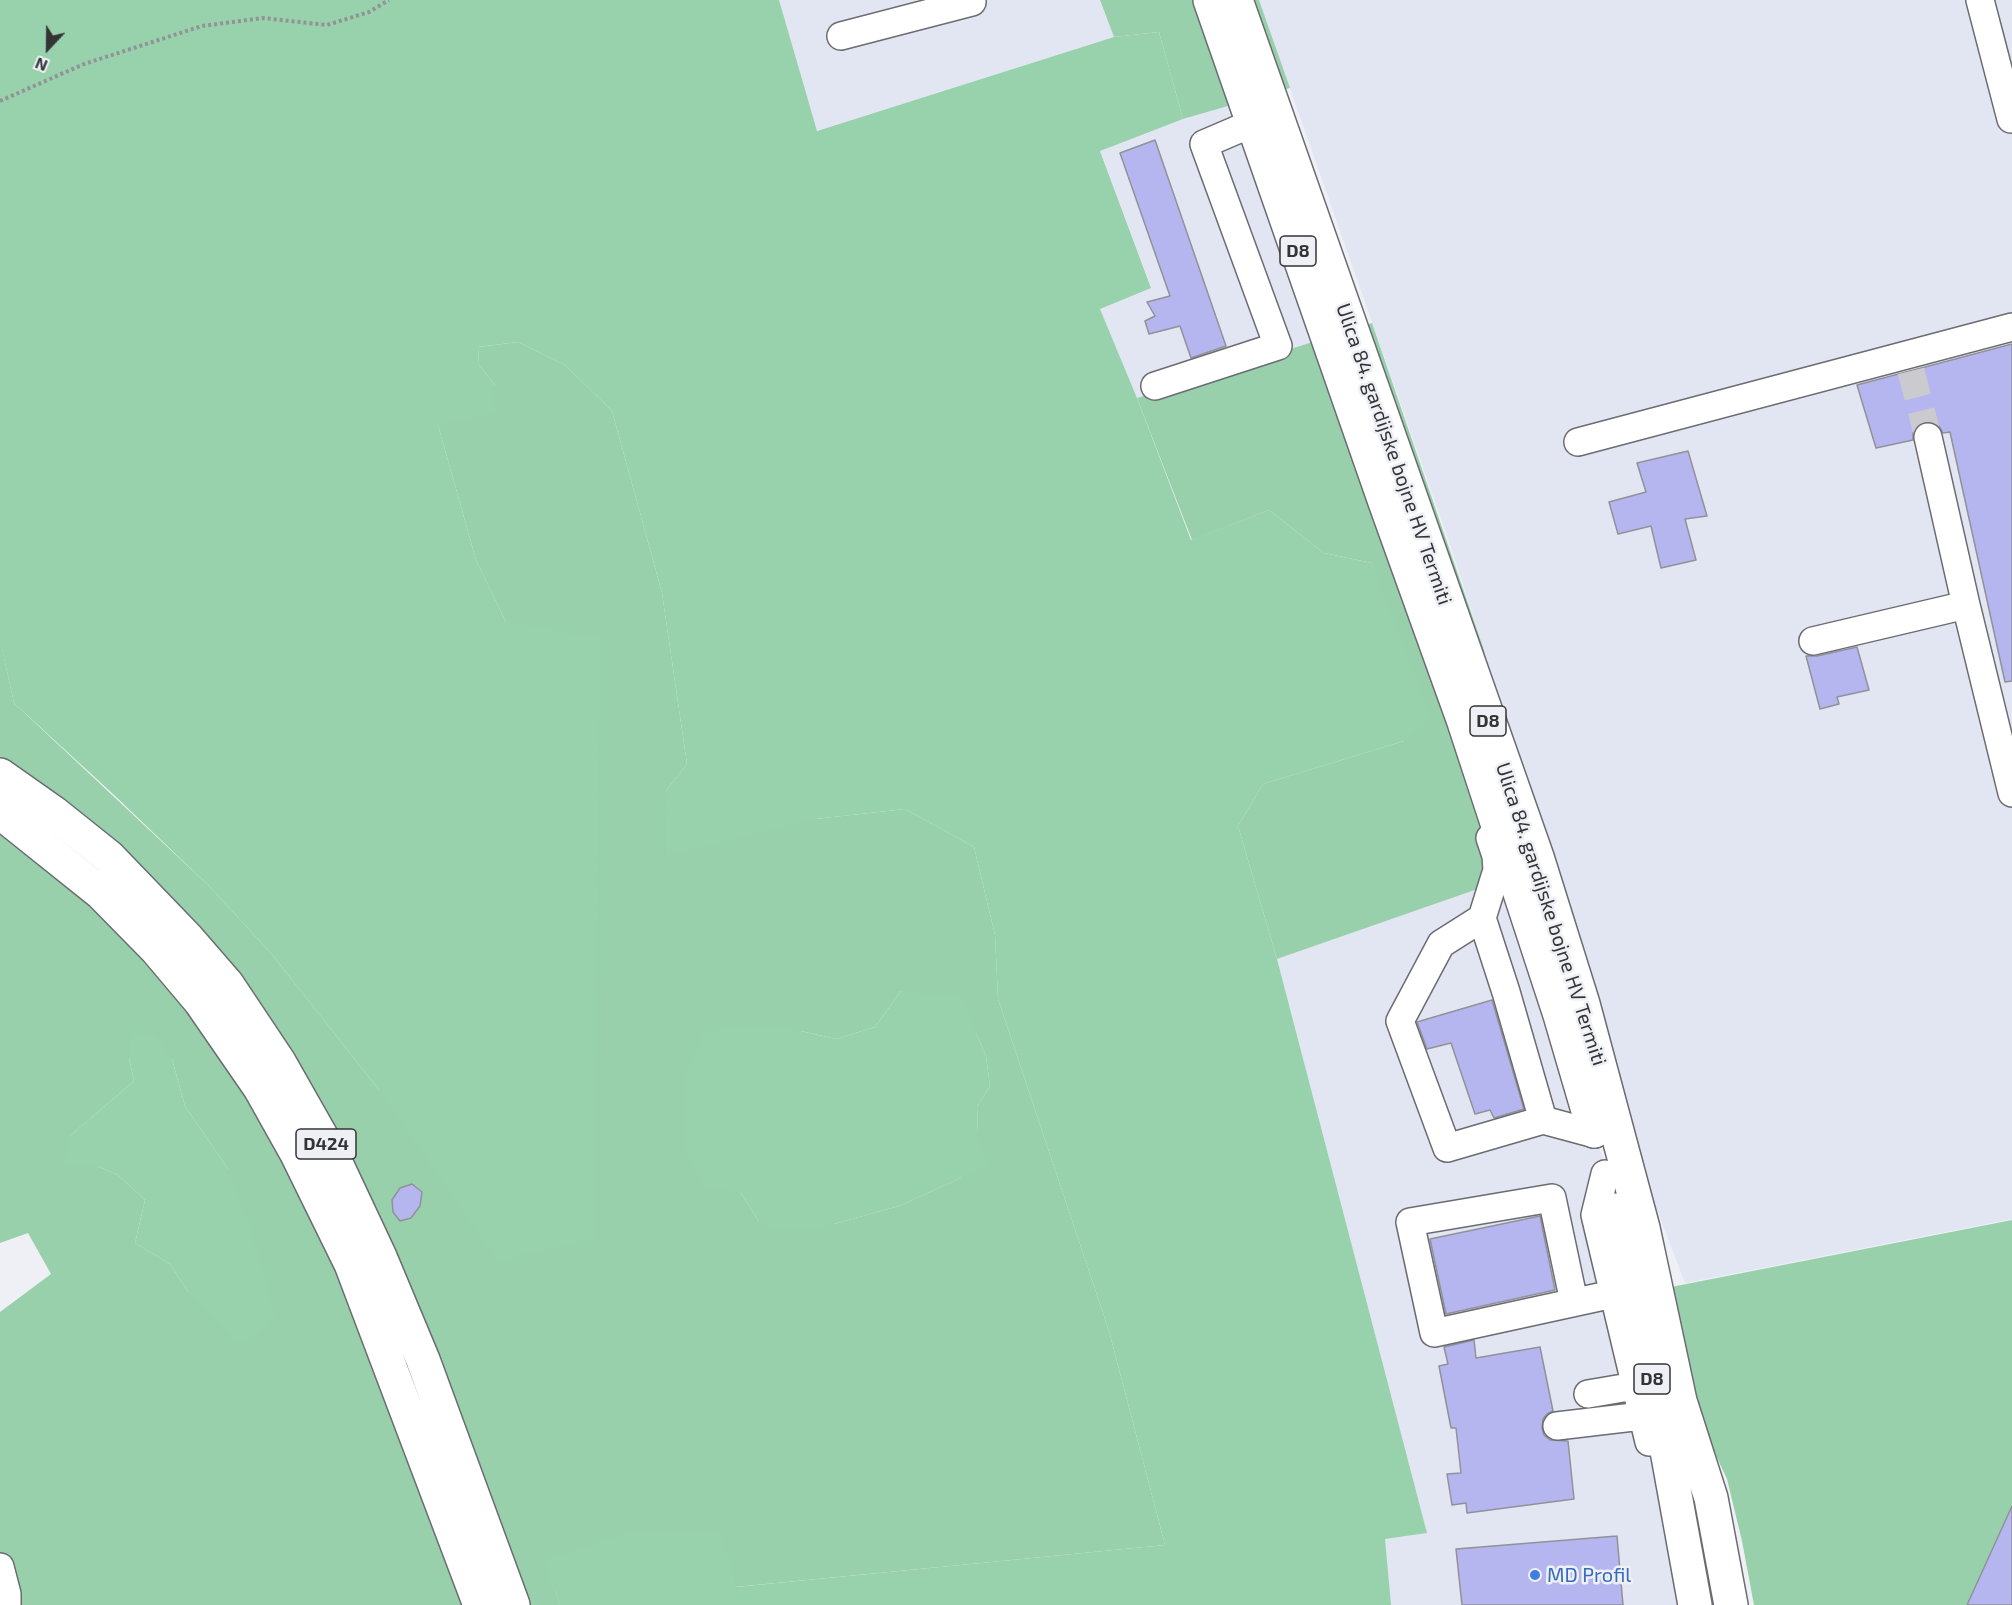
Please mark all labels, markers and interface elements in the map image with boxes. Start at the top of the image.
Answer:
north arrow [18,18,78,78]
text: N [32,54,50,76]
road number: D8 [1280,236,1316,266]
street label: Ulica 84. gardijske bojne HV Termiti [1331,300,1457,608]
road number: D8 [1470,706,1506,736]
street label: Ulica 84. gardijske bojne HV Termiti [1491,759,1611,1069]
road number: D424 [296,1129,356,1159]
road number: D8 [1634,1364,1670,1394]
place label: MD Profil [1547,1563,1631,1587]
marker: MD Profil [1528,1568,1542,1582]

